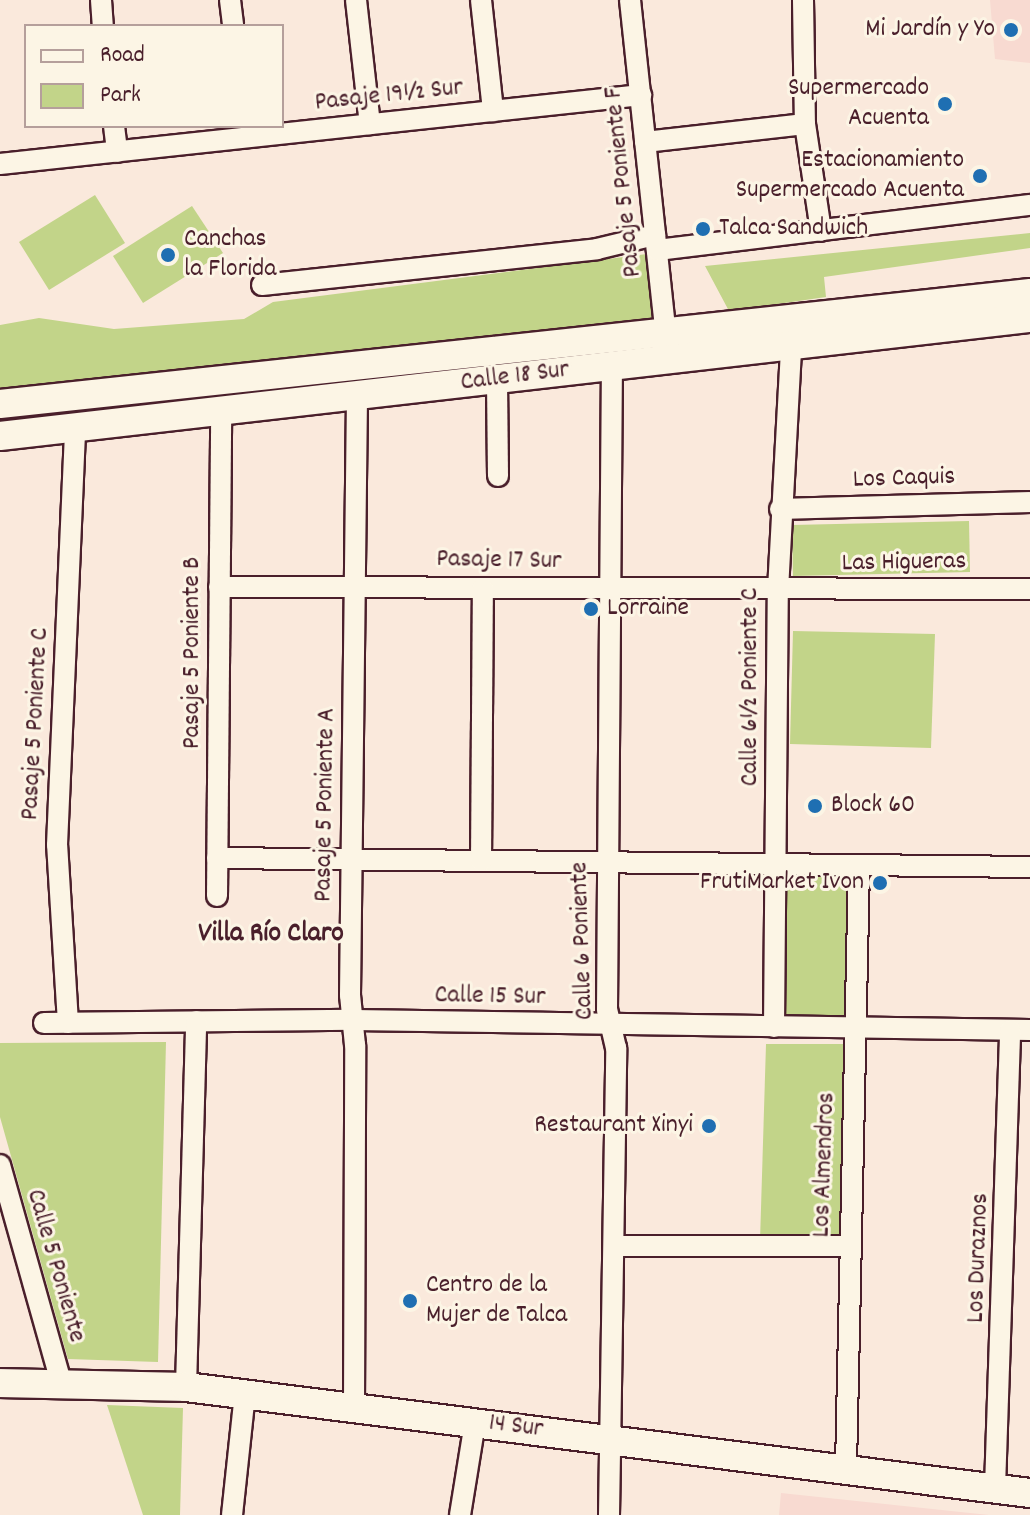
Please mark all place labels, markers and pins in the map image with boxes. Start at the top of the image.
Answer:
place label: Mi Jardín y Yo [865,14,995,46]
marker: Mi Jardín y Yo [1002,21,1020,39]
place label: Supermercado Acuenta [788,73,929,134]
marker: Supermercado Acuenta [936,95,954,113]
place label: Estacionamiento Supermercado Acuenta [736,145,964,206]
marker: Estacionamiento Supermercado Acuenta [971,167,989,185]
place label: Talca Sandwich [719,213,868,245]
marker: Talca Sandwich [694,220,712,238]
place label: Canchas la Florida [184,224,276,286]
marker: Canchas la Florida [159,246,177,264]
place label: Lorraine [607,593,689,625]
marker: Lorraine [582,600,600,618]
place label: Block 60 [831,790,915,822]
marker: Block 60 [806,797,824,815]
place label: FrutiMarket Ivon [700,867,864,899]
marker: FrutiMarket Ivon [871,874,889,892]
place label: Restaurant Xinyi [534,1110,693,1142]
marker: Restaurant Xinyi [700,1117,718,1135]
place label: Centro de la Mujer de Talca [426,1270,567,1332]
marker: Centro de la Mujer de Talca [401,1292,419,1310]

